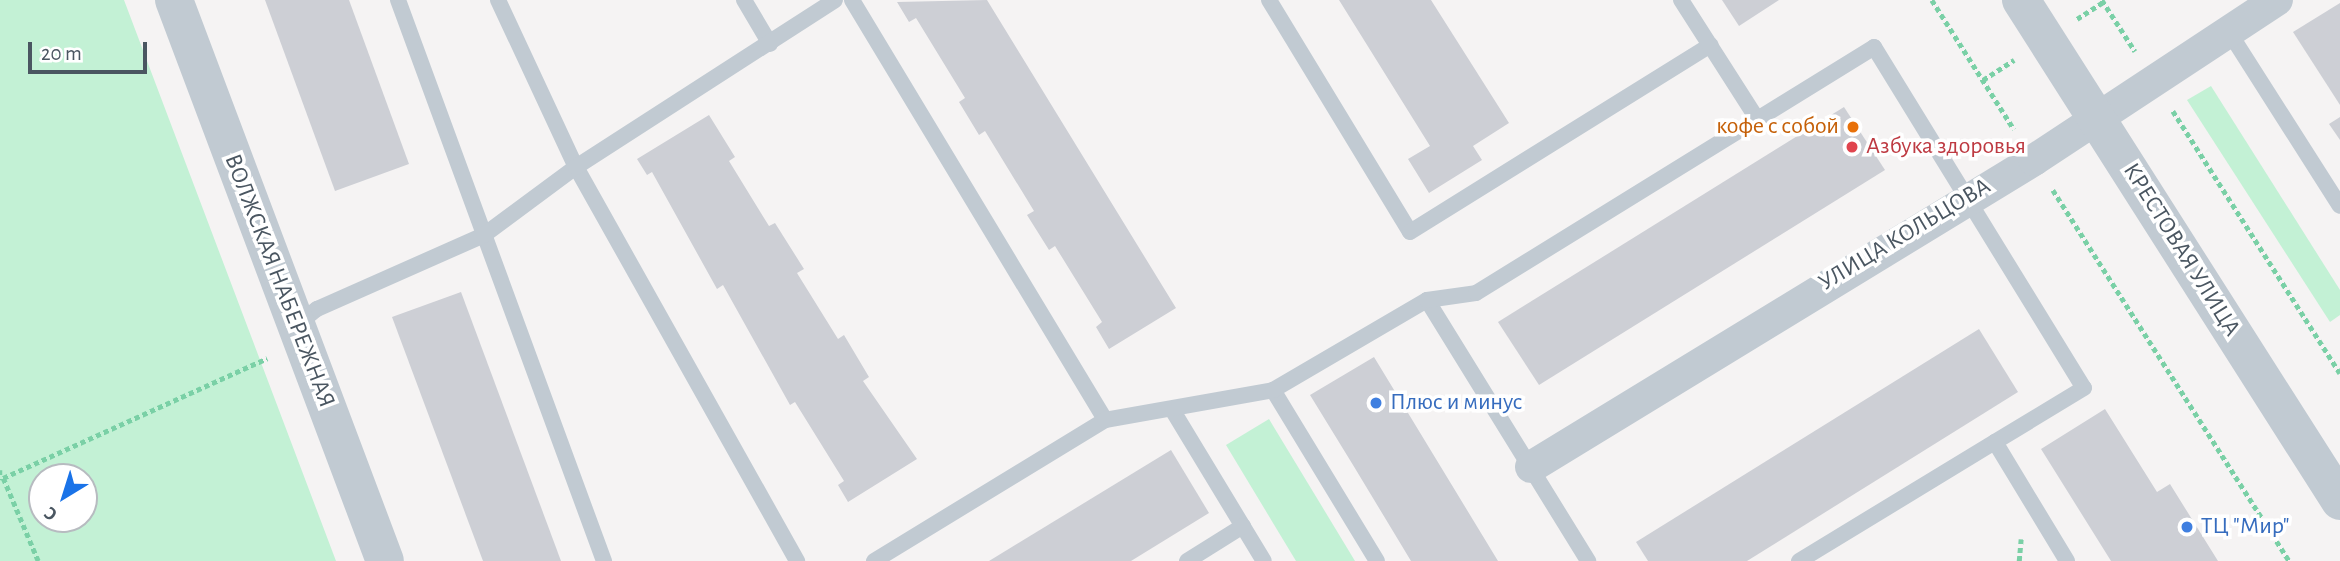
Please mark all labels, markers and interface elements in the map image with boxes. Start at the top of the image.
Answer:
scale bar [32,28,150,72]
text: 20 m [41,43,82,64]
place label: кофе с собой [1716,113,1839,141]
marker: кофе с собой [1845,119,1861,135]
place label: Азбука здоровья [1866,133,2026,161]
marker: Азбука здоровья [1844,139,1860,155]
street label: ВОЛЖСКАЯ НАБЕРЕЖНАЯ [217,150,341,412]
street label: КРЕСТОВАЯ УЛИЦА [2116,158,2246,342]
street label: УЛИЦА КОЛЬЦОВА [1814,172,1996,298]
place label: Плюс и минус [1390,389,1523,417]
marker: Плюс и минус [1368,395,1384,411]
north arrow [28,463,98,533]
text: С [41,503,61,524]
place label: ТЦ "Мир" [2201,513,2289,541]
marker: ТЦ "Мир" [2179,519,2195,535]

